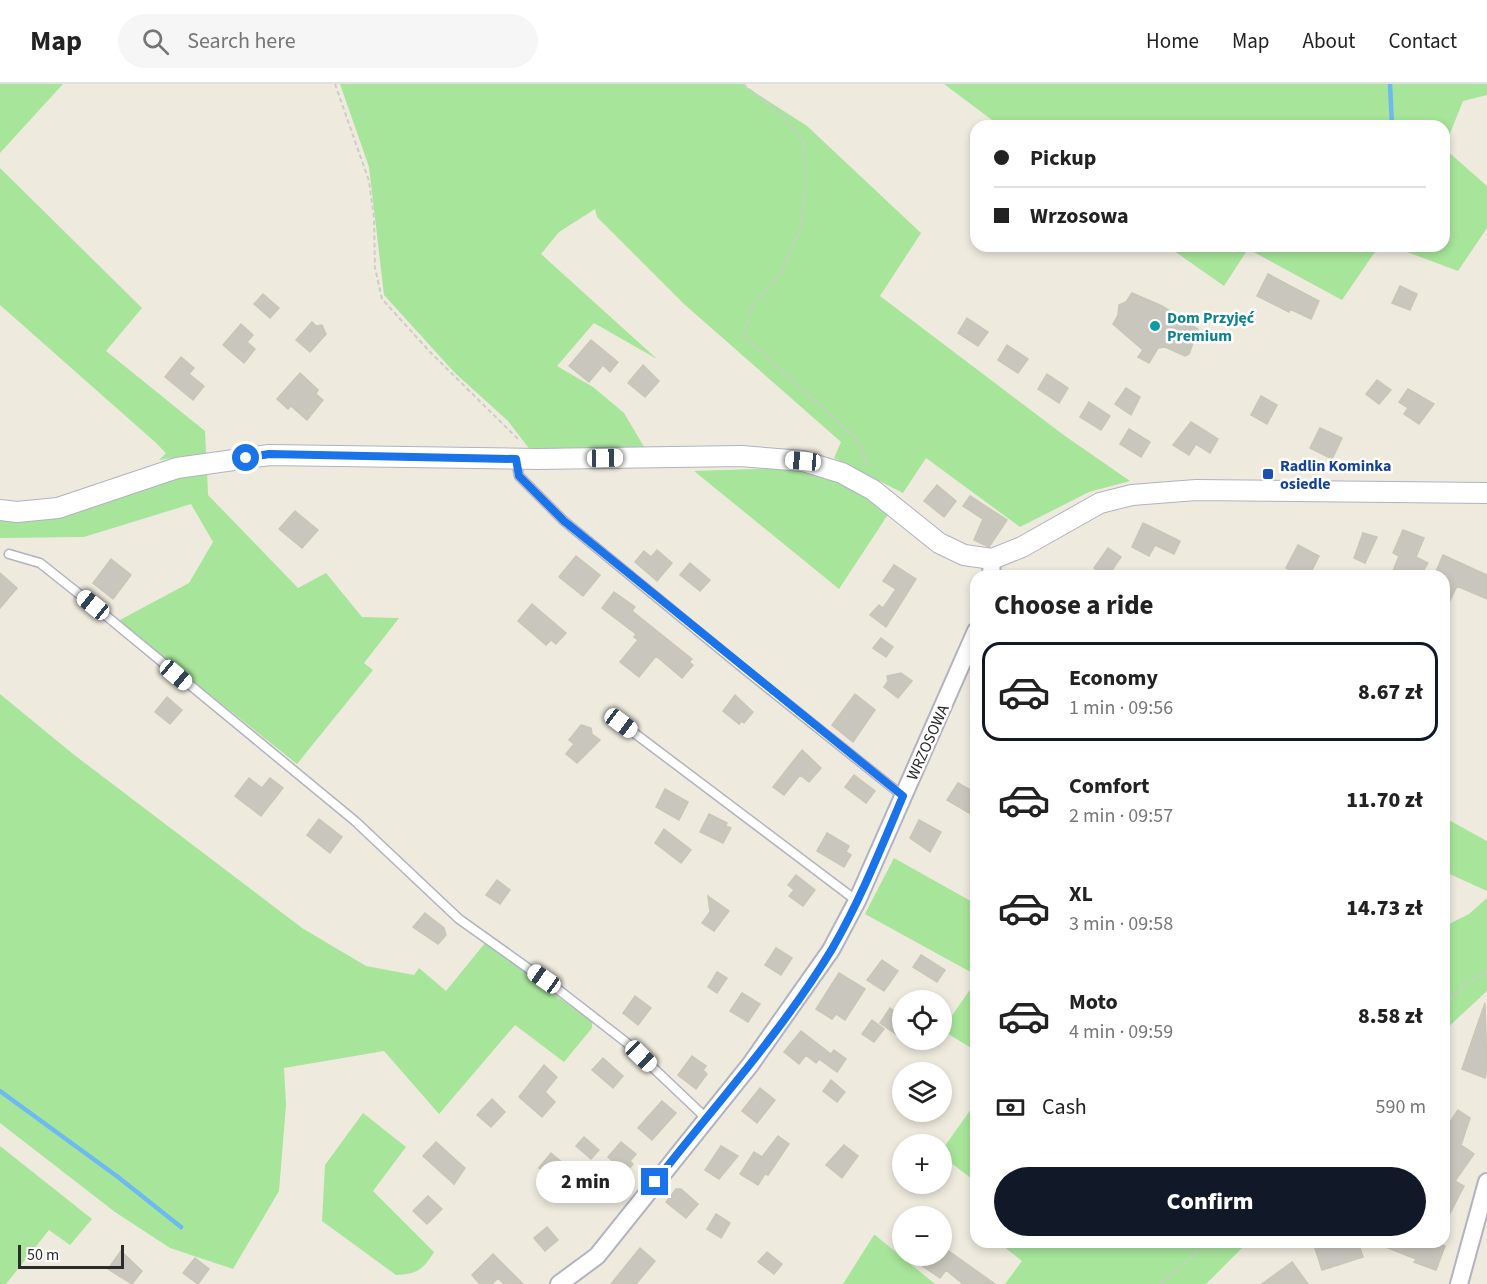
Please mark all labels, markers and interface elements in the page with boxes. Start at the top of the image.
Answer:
search box [118,14,538,68]
text: Map [30,21,82,61]
icon: search [139,25,172,58]
text: Search here [187,25,296,57]
text: Home [1146,26,1199,56]
text: Map [1232,26,1270,56]
text: About [1303,26,1355,56]
text: Contact [1388,26,1457,56]
text: Pickup [1030,142,1096,174]
text: Wrzosowa [1030,200,1129,232]
place label: Dom Przyjęć Premium [1167,307,1255,347]
marker: Dom Przyjęć Premium [1148,319,1162,333]
route start [232,444,259,471]
car [587,449,623,467]
car [784,450,822,472]
place label: Radlin Kominka osiedle [1280,455,1391,495]
marker: Radlin Kominka osiedle [1261,467,1275,481]
text: Choose a ride [994,586,1154,625]
car [73,587,113,623]
car [156,657,196,693]
text: Economy [1069,662,1158,694]
icon: car [997,665,1051,719]
text: 8.67 zł [1358,676,1423,708]
text: 1 min · 09:56 [1069,694,1173,722]
street label: WRZOSOWA [901,701,955,784]
car [601,705,641,741]
text: Comfort [1069,770,1150,802]
icon: car [997,773,1051,827]
text: 11.70 zł [1346,784,1423,816]
text: 2 min · 09:57 [1069,802,1173,830]
text: XL [1069,878,1093,910]
icon: car [997,881,1051,935]
text: 14.73 zł [1346,892,1423,924]
text: 3 min · 09:58 [1069,910,1173,938]
car [524,961,564,997]
text: Moto [1069,986,1118,1018]
icon: car [997,989,1051,1043]
map controls [892,990,952,1266]
button: locate [892,990,952,1050]
text: 8.58 zł [1358,1000,1423,1032]
text: 4 min · 09:59 [1069,1018,1173,1046]
car [622,1037,660,1075]
button: layers [892,1062,952,1122]
icon: cash [994,1091,1027,1124]
text: Cash [1042,1091,1087,1123]
text: 590 m [1376,1093,1426,1121]
button: + [892,1134,952,1194]
callout: 2 min [535,1161,634,1203]
button: Confirm [994,1167,1426,1236]
text: 2 min [561,1168,610,1196]
route end [641,1168,668,1195]
button: − [892,1206,952,1266]
scale bar [18,1242,124,1270]
text: 50 m [27,1244,59,1266]

